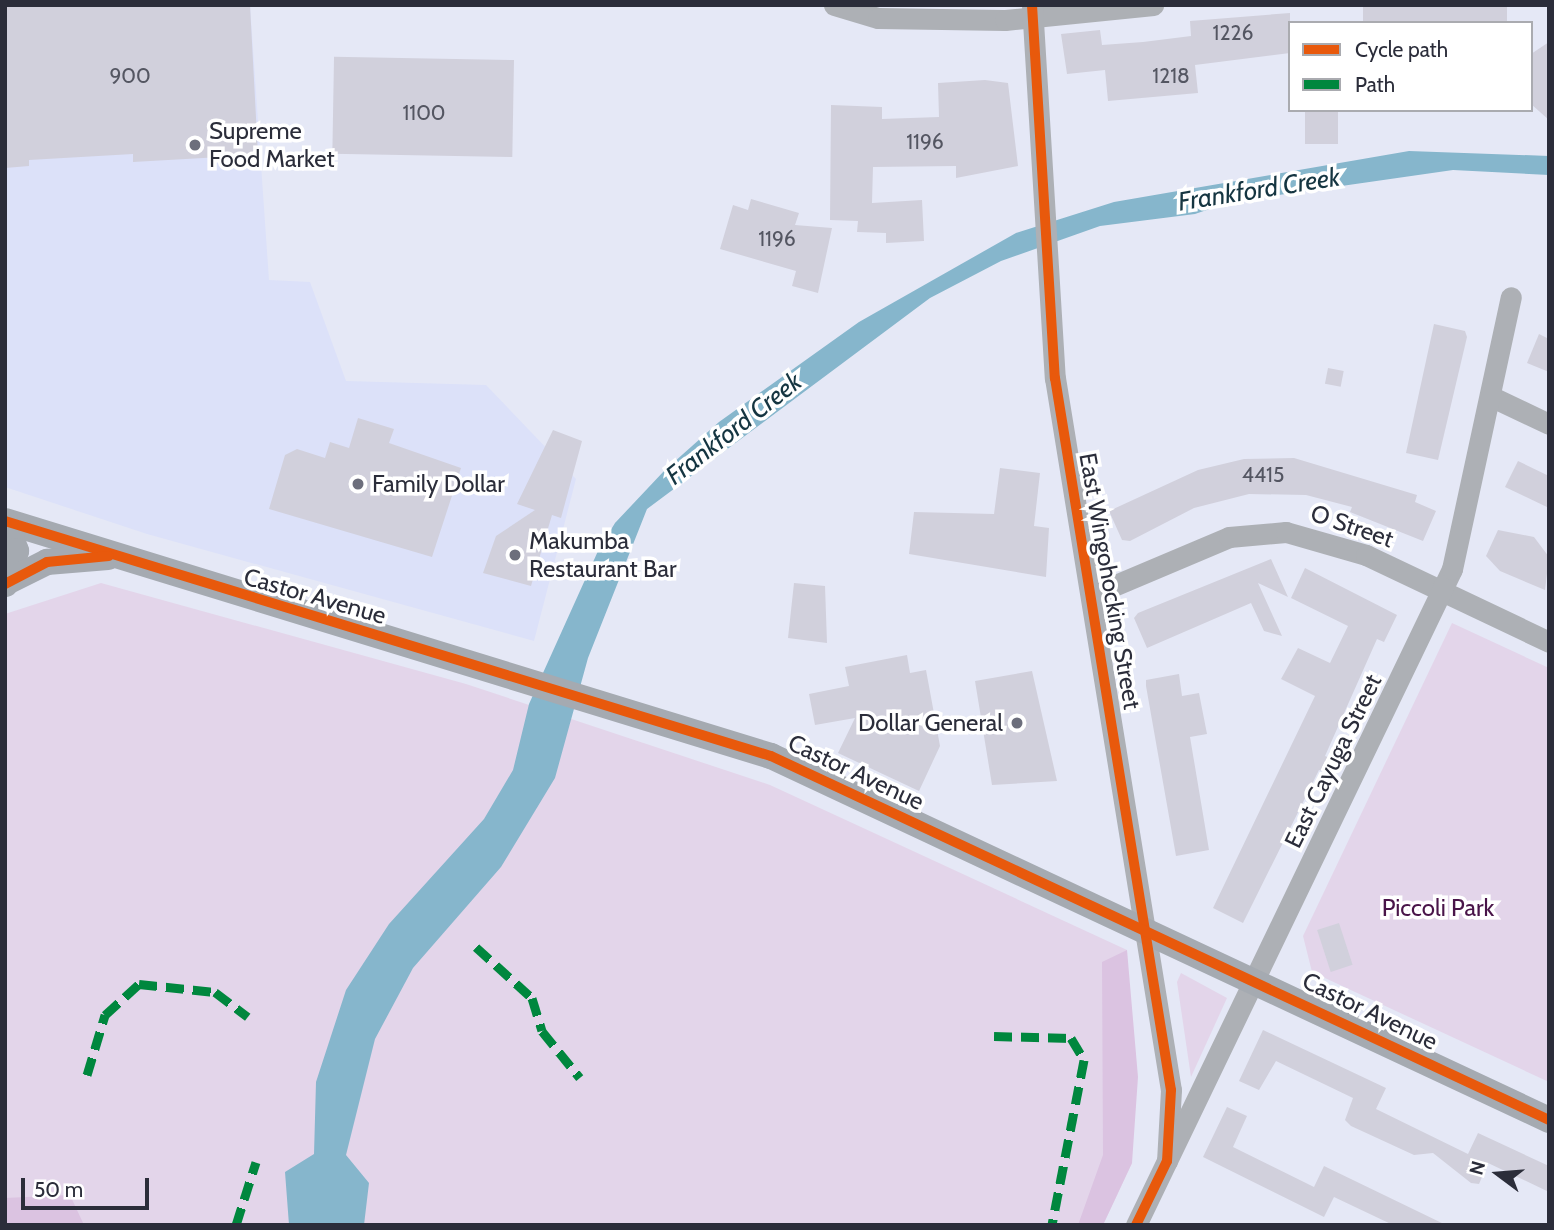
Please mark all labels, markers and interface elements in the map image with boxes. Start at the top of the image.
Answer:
house number: 1226 [1213,20,1253,46]
legend [1288,21,1533,112]
text: Cycle path [1355,37,1448,62]
house number: 900 [109,63,151,89]
house number: 1218 [1152,63,1190,89]
text: Path [1355,72,1395,97]
house number: 1100 [402,100,446,126]
place label: Supreme Food Market [209,117,335,173]
house number: 1196 [906,129,944,155]
marker: Supreme Food Market [187,137,203,153]
water label: Frankford Creek [1176,162,1342,218]
house number: 1196 [758,226,796,252]
water label: Frankford Creek [660,366,808,492]
street label: East Wingohocking Street [1073,451,1147,711]
house number: 4415 [1242,462,1284,488]
place label: Family Dollar [372,470,505,498]
marker: Family Dollar [350,476,366,492]
street label: O Street [1307,498,1397,554]
place label: Makumba Restaurant Bar [529,527,677,583]
marker: Makumba Restaurant Bar [507,547,523,563]
street label: Castor Avenue [241,562,389,630]
street label: East Cayuga Street [1279,670,1387,852]
place label: Dollar General [858,709,1003,737]
marker: Dollar General [1009,715,1025,731]
street label: Castor Avenue [784,728,928,816]
park label: Piccoli Park [1382,894,1494,922]
street label: Castor Avenue [1298,966,1442,1056]
north arrow [1463,1139,1533,1209]
text: N [1464,1158,1490,1178]
scale bar [24,1164,152,1208]
text: 50 m [34,1177,83,1202]

